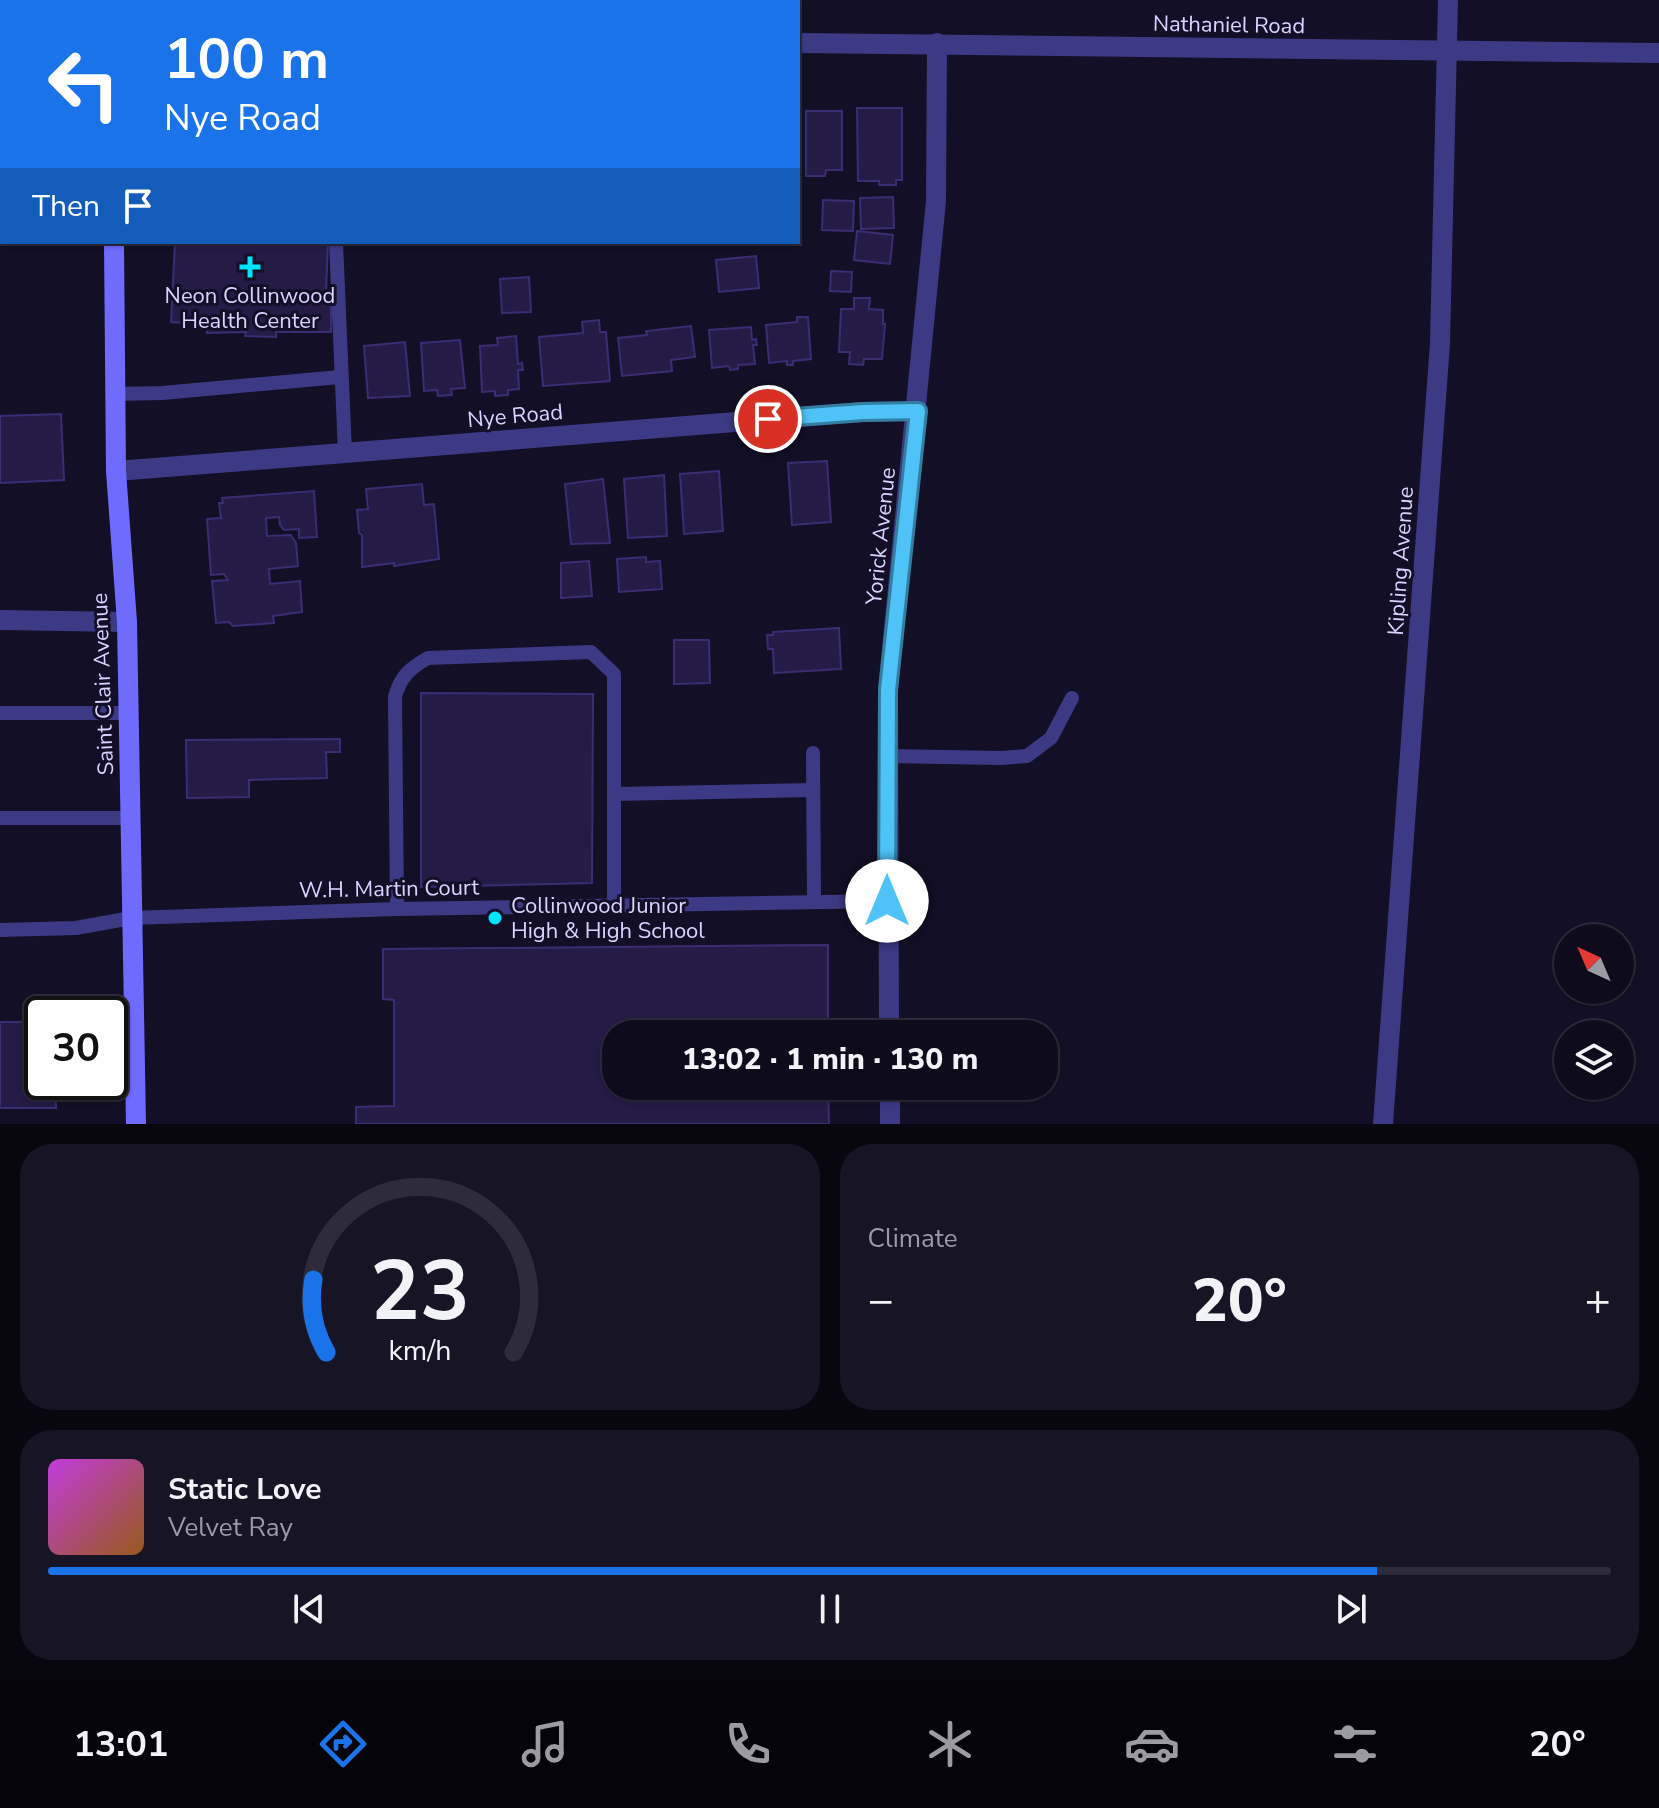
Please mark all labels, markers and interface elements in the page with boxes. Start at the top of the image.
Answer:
street label: Nathaniel Road [1153,9,1305,41]
text: 100 m [164,21,329,98]
icon: left [32,32,136,136]
text: Nye Road [164,94,321,143]
icon: arrive [116,184,160,228]
text: Then [32,186,100,227]
marker: Neon Collinwood Health Center [239,256,261,278]
place label: Neon Collinwood Health Center [165,281,335,336]
pin [734,385,802,453]
street label: Nye Road [466,397,564,435]
icon: arrive [746,397,790,441]
street label: Yorick Avenue [859,466,903,607]
street label: Kipling Avenue [1381,486,1421,637]
street label: Saint Clair Avenue [85,592,121,776]
position arrow [845,859,929,943]
street label: W.H. Martin Court [299,872,480,906]
place label: Collinwood Junior High & High School [511,891,705,946]
marker: Collinwood Junior High & High School [486,909,504,927]
north arrow [1554,924,1634,1004]
map controls [1554,924,1634,1100]
speed limit sign: 30 [24,996,128,1100]
button: layers [1554,1020,1634,1100]
text: 13:02 · 1 min · 130 m [682,1039,978,1080]
text: Climate [868,1221,958,1256]
text: 23 [370,1235,470,1348]
text: 20° [1192,1260,1287,1342]
text: − [868,1271,894,1331]
text: + [1585,1271,1611,1331]
text: km/h [388,1331,451,1370]
text: Static Love [168,1469,322,1510]
text: Velvet Ray [168,1510,293,1545]
icon: previous [287,1587,331,1631]
icon: pause [808,1587,852,1631]
icon: next [1329,1587,1373,1631]
icon: directions [315,1716,371,1772]
icon: music [517,1716,573,1772]
icon: phone [720,1716,776,1772]
icon: climate [922,1716,978,1772]
icon: car [1124,1716,1180,1772]
icon: filters [1327,1716,1383,1772]
text: 13:01 [73,1720,169,1769]
text: 20° [1529,1720,1586,1769]

